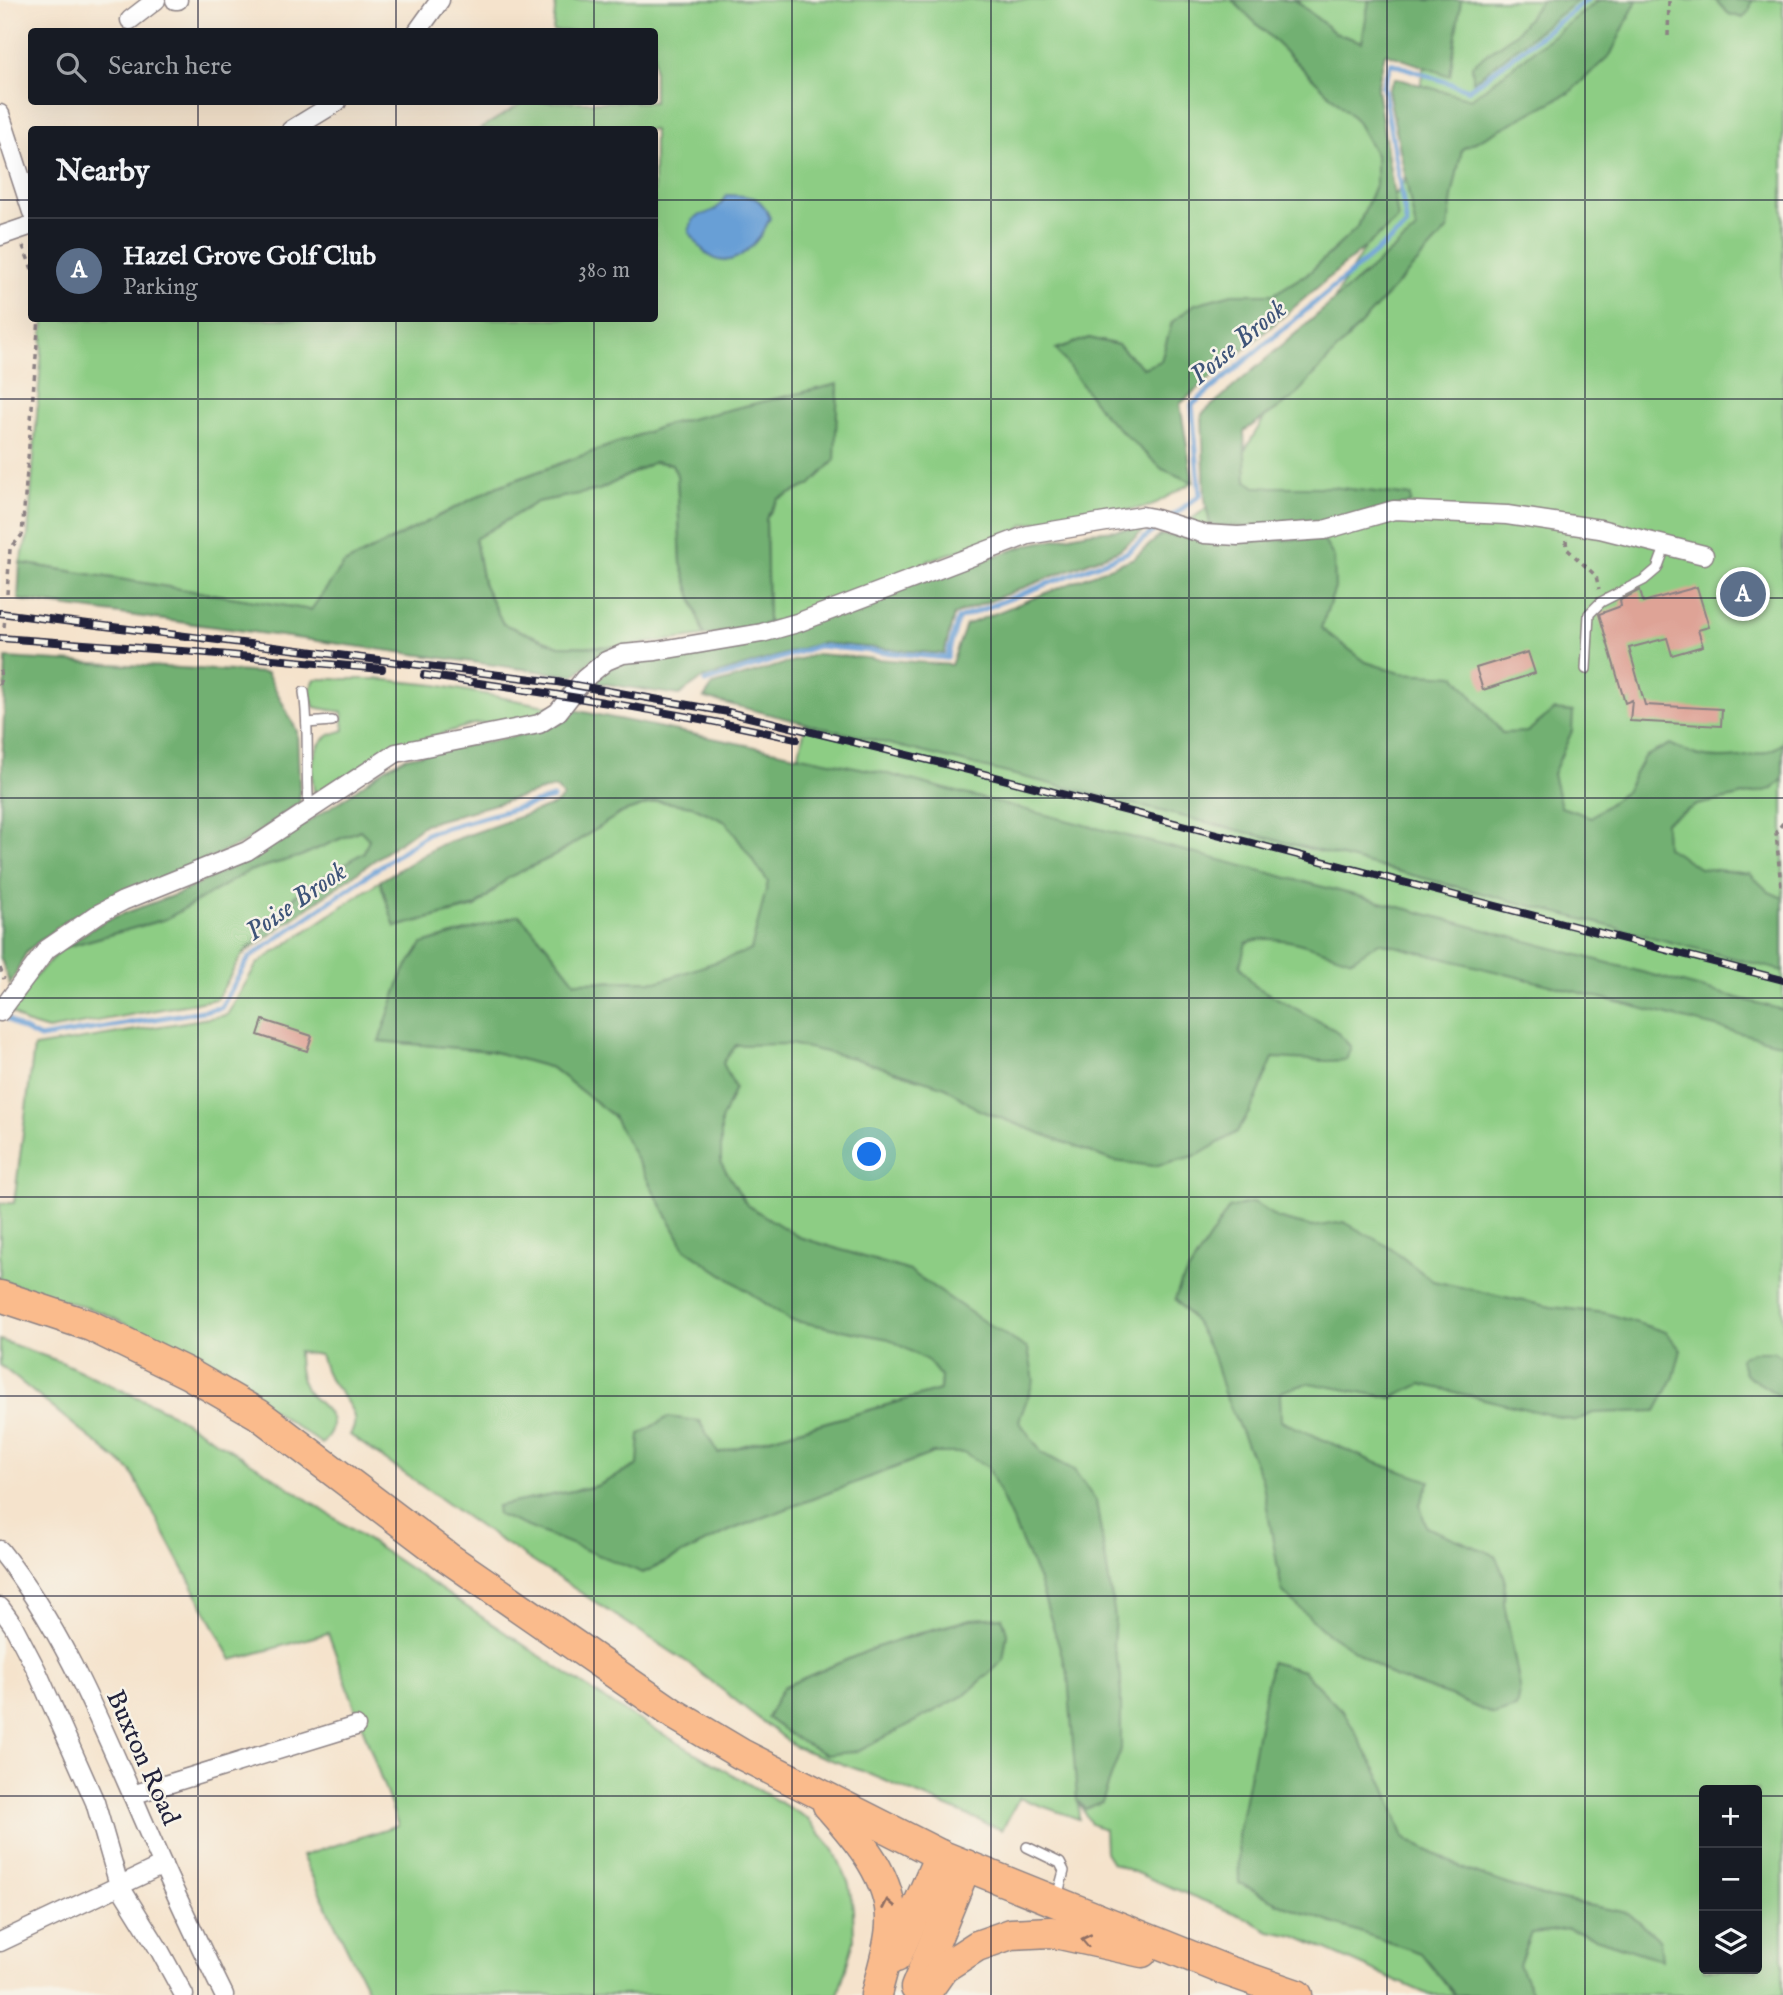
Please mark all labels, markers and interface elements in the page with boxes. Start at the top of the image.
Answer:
search box [28,28,658,105]
icon: search [52,48,90,86]
text: Search here [108,50,232,83]
text: Nearby [56,153,149,191]
text: Hazel Grove Golf Club [123,240,376,273]
text: A [71,256,87,285]
text: 380 m [578,256,630,285]
text: Parking [123,273,198,302]
water label: Poise Brook [1183,292,1294,394]
pin: A [1720,568,1766,620]
water label: Poise Brook [239,855,354,950]
your location [852,1137,886,1171]
street label: Buxton Road [98,1685,187,1830]
map controls [1699,1785,1762,1974]
button: + [1699,1785,1762,1848]
button: − [1699,1848,1762,1911]
one-way arrow [881,1898,896,1910]
button: layers [1699,1911,1762,1974]
one-way arrow [1080,1933,1092,1948]

